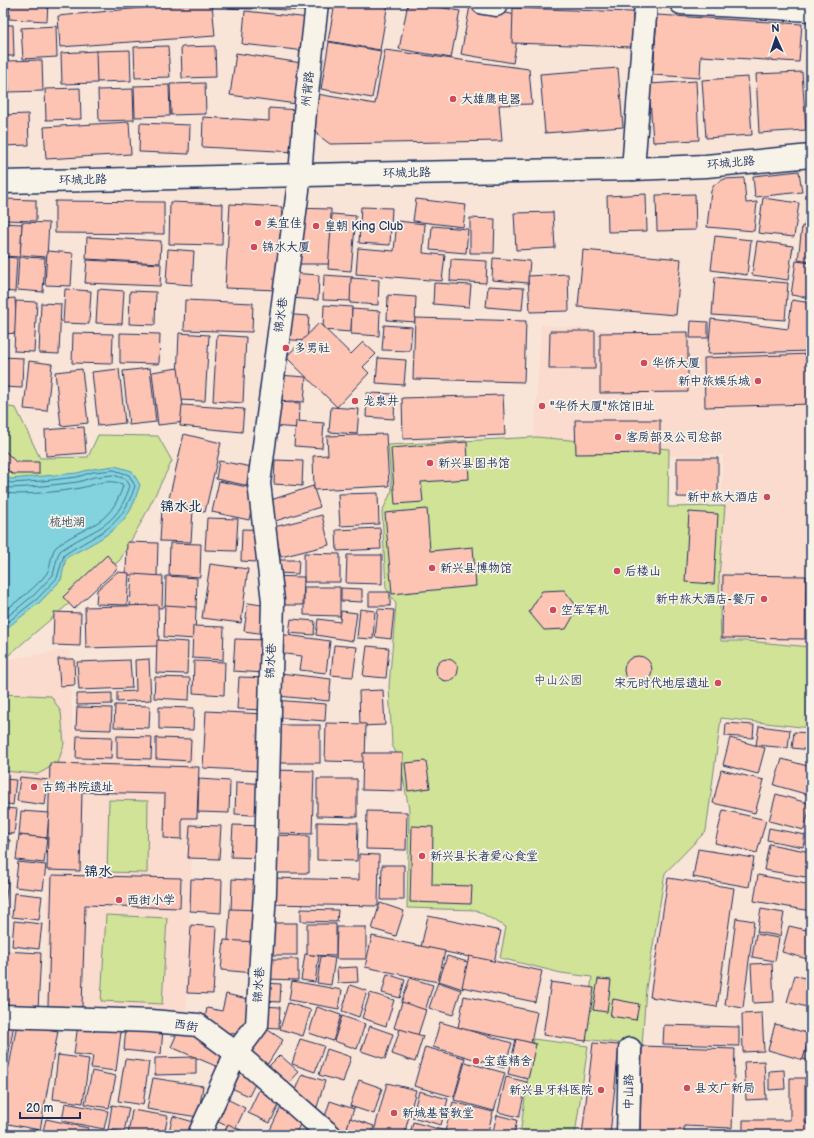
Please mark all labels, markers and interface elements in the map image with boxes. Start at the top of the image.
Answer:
north arrow [756,18,796,58]
text: N [771,22,780,35]
street label: 州背路 [299,70,317,108]
place label: 大雄鹰电器 [461,92,521,107]
marker: 大雄鹰电器 [448,94,458,104]
street label: 环城北路 [706,153,756,173]
street label: 环城北路 [383,165,431,181]
street label: 环城北路 [59,172,107,188]
place label: 美宜佳 [266,216,302,231]
marker: 美宜佳 [253,218,263,228]
place label: 皇朝 King Club [324,219,404,234]
marker: 皇朝 King Club [311,221,321,231]
place label: 锦水大厦 [262,240,310,255]
marker: 锦水大厦 [249,242,259,252]
street label: 锦水巷 [271,296,291,334]
place label: 多男社 [294,341,330,356]
marker: 多男社 [281,343,291,353]
place label: 华侨大厦 [652,356,700,371]
marker: 华侨大厦 [639,358,649,368]
place label: 新中旅娱乐城 [678,374,750,389]
marker: 新中旅娱乐城 [753,376,763,386]
place label: 龙泉井 [363,394,399,409]
marker: 龙泉井 [350,396,360,406]
place label: "华侨大厦"旅馆旧址 [550,399,655,414]
marker: "华侨大厦"旅馆旧址 [537,401,547,411]
place label: 客房部及公司总部 [626,430,722,445]
marker: 客房部及公司总部 [613,432,623,442]
place label: 新兴县图书馆 [438,456,510,471]
marker: 新兴县图书馆 [425,458,435,468]
place label: 新中旅大酒店 [687,490,759,505]
marker: 新中旅大酒店 [762,492,772,502]
district label: 锦水北 [160,498,202,515]
park label: 梳地湖 [49,515,85,530]
place label: 新兴县博物馆 [440,561,512,576]
marker: 新兴县博物馆 [427,563,437,573]
place label: 后楼山 [625,564,661,579]
marker: 后楼山 [612,566,622,576]
place label: 新中旅大酒店-餐厅 [656,592,756,607]
marker: 新中旅大酒店-餐厅 [759,594,769,604]
place label: 空军军机 [561,603,609,618]
marker: 空军军机 [548,605,558,615]
street label: 锦水巷 [263,643,279,679]
park label: 中山公园 [534,673,582,688]
place label: 宋元时代地层遗址 [614,676,710,691]
marker: 宋元时代地层遗址 [713,678,723,688]
place label: 古筠书院遗址 [42,780,114,795]
marker: 古筠书院遗址 [29,782,39,792]
place label: 新兴县长者爱心食堂 [430,849,538,864]
marker: 新兴县长者爱心食堂 [417,851,427,861]
district label: 锦水 [84,863,113,880]
place label: 西街小学 [127,893,175,908]
marker: 西街小学 [114,895,124,905]
street label: 锦水巷 [250,967,268,1003]
street label: 西街 [173,1017,199,1035]
place label: 宝莲精舍 [484,1054,532,1069]
marker: 宝莲精舍 [471,1056,481,1066]
street label: 中山路 [621,1074,637,1110]
place label: 县文广新局 [695,1081,755,1096]
place label: 新兴县牙科医院 [509,1083,593,1098]
marker: 县文广新局 [682,1083,692,1093]
marker: 新兴县牙科医院 [596,1085,606,1095]
scale bar [20,1094,80,1120]
text: 20 m [26,1101,53,1116]
place label: 新城基督教堂 [402,1106,474,1121]
marker: 新城基督教堂 [389,1108,399,1118]

